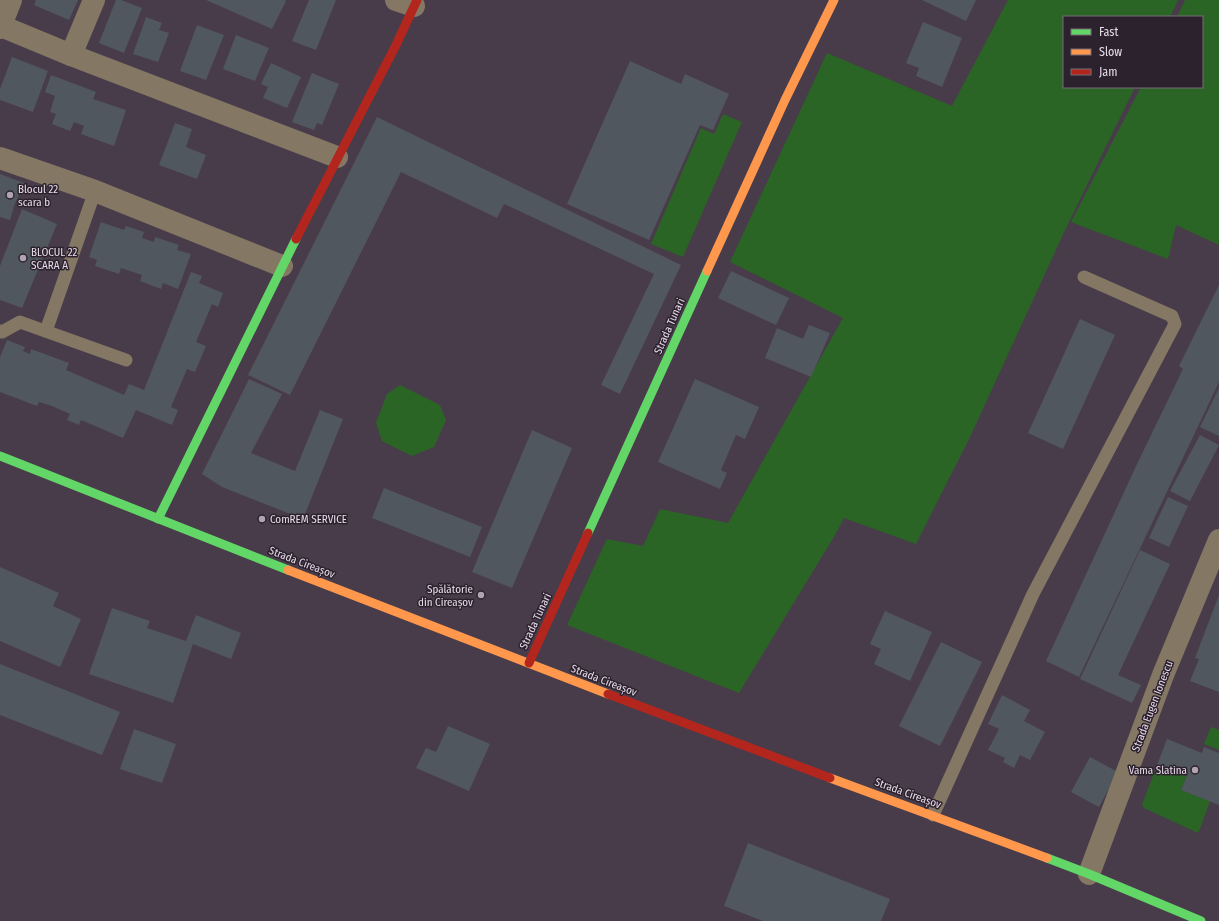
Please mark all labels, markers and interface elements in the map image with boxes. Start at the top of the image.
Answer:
legend [1063,16,1203,88]
text: Fast [1099,25,1118,39]
text: Slow [1099,45,1122,59]
text: Jam [1099,65,1117,79]
place label: Blocul 22 scara b [18,183,58,209]
marker: Blocul 22 scara b [5,190,15,200]
place label: BLOCUL 22 SCARA A [31,246,78,272]
marker: BLOCUL 22 SCARA A [18,253,28,263]
street label: Strada Tunari [651,296,688,356]
place label: ComREM SERVICE [270,513,347,526]
marker: ComREM SERVICE [257,514,267,524]
street label: Strada Cireașov [267,544,337,581]
place label: Spălătorie din Cireașov [418,583,473,609]
marker: Spălătorie din Cireașov [476,590,486,600]
street label: Strada Tunari [517,591,554,651]
street label: Strada Eugen Ionescu [1129,659,1176,753]
street label: Strada Cireașov [569,662,639,699]
place label: Vama Slatina [1129,764,1187,777]
marker: Vama Slatina [1190,765,1200,775]
street label: Strada Cireașov [873,775,943,812]

